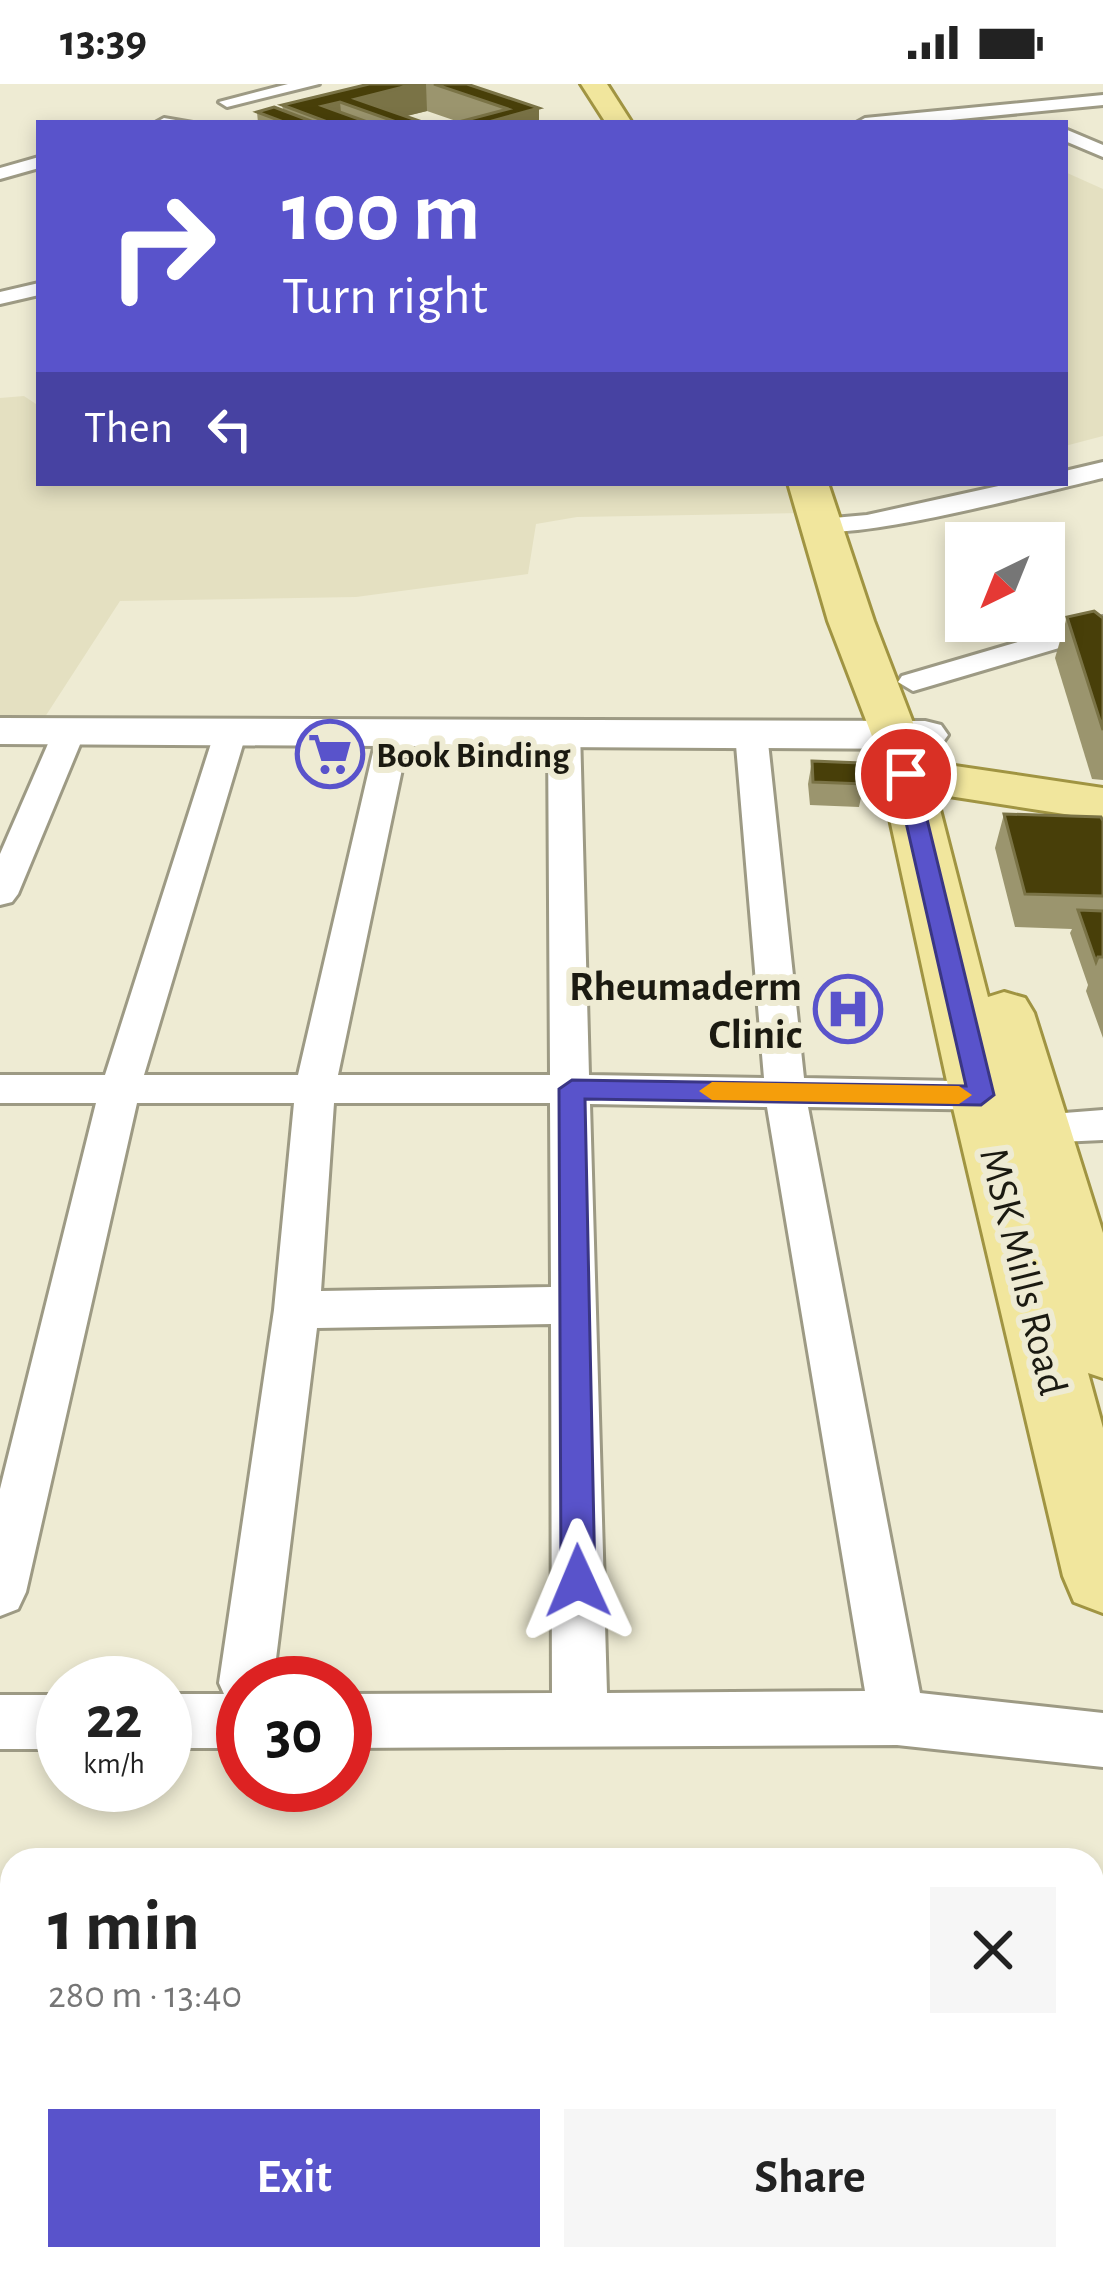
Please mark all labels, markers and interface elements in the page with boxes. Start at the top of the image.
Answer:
text: 13:39 [60,19,147,64]
icon: right [84,168,240,324]
text: 100 m [282,172,480,256]
text: Turn right [282,270,488,324]
icon: left [197,396,263,462]
text: Then [84,406,173,451]
north arrow [945,522,1065,642]
map controls [945,522,1065,642]
supermarket icon: Book Binding [295,719,365,789]
pin [855,723,957,825]
place label: Book Binding [376,738,571,774]
icon: arrive [873,741,939,807]
place label: Rheumaderm Clinic [569,966,802,1056]
hospital icon: Rheumaderm Clinic [813,974,883,1044]
street label: MSK Mills Road [972,1144,1074,1399]
position arrow [515,1518,641,1644]
speed limit sign: 30 [216,1656,372,1812]
text: 22 [86,1689,142,1749]
text: km/h [83,1749,145,1779]
button: close [930,1887,1056,2013]
text: 1 min [48,1891,200,1963]
text: 280 m · 13:40 [48,1976,242,2015]
button: Exit [48,2109,540,2247]
button: Share [564,2109,1056,2247]

